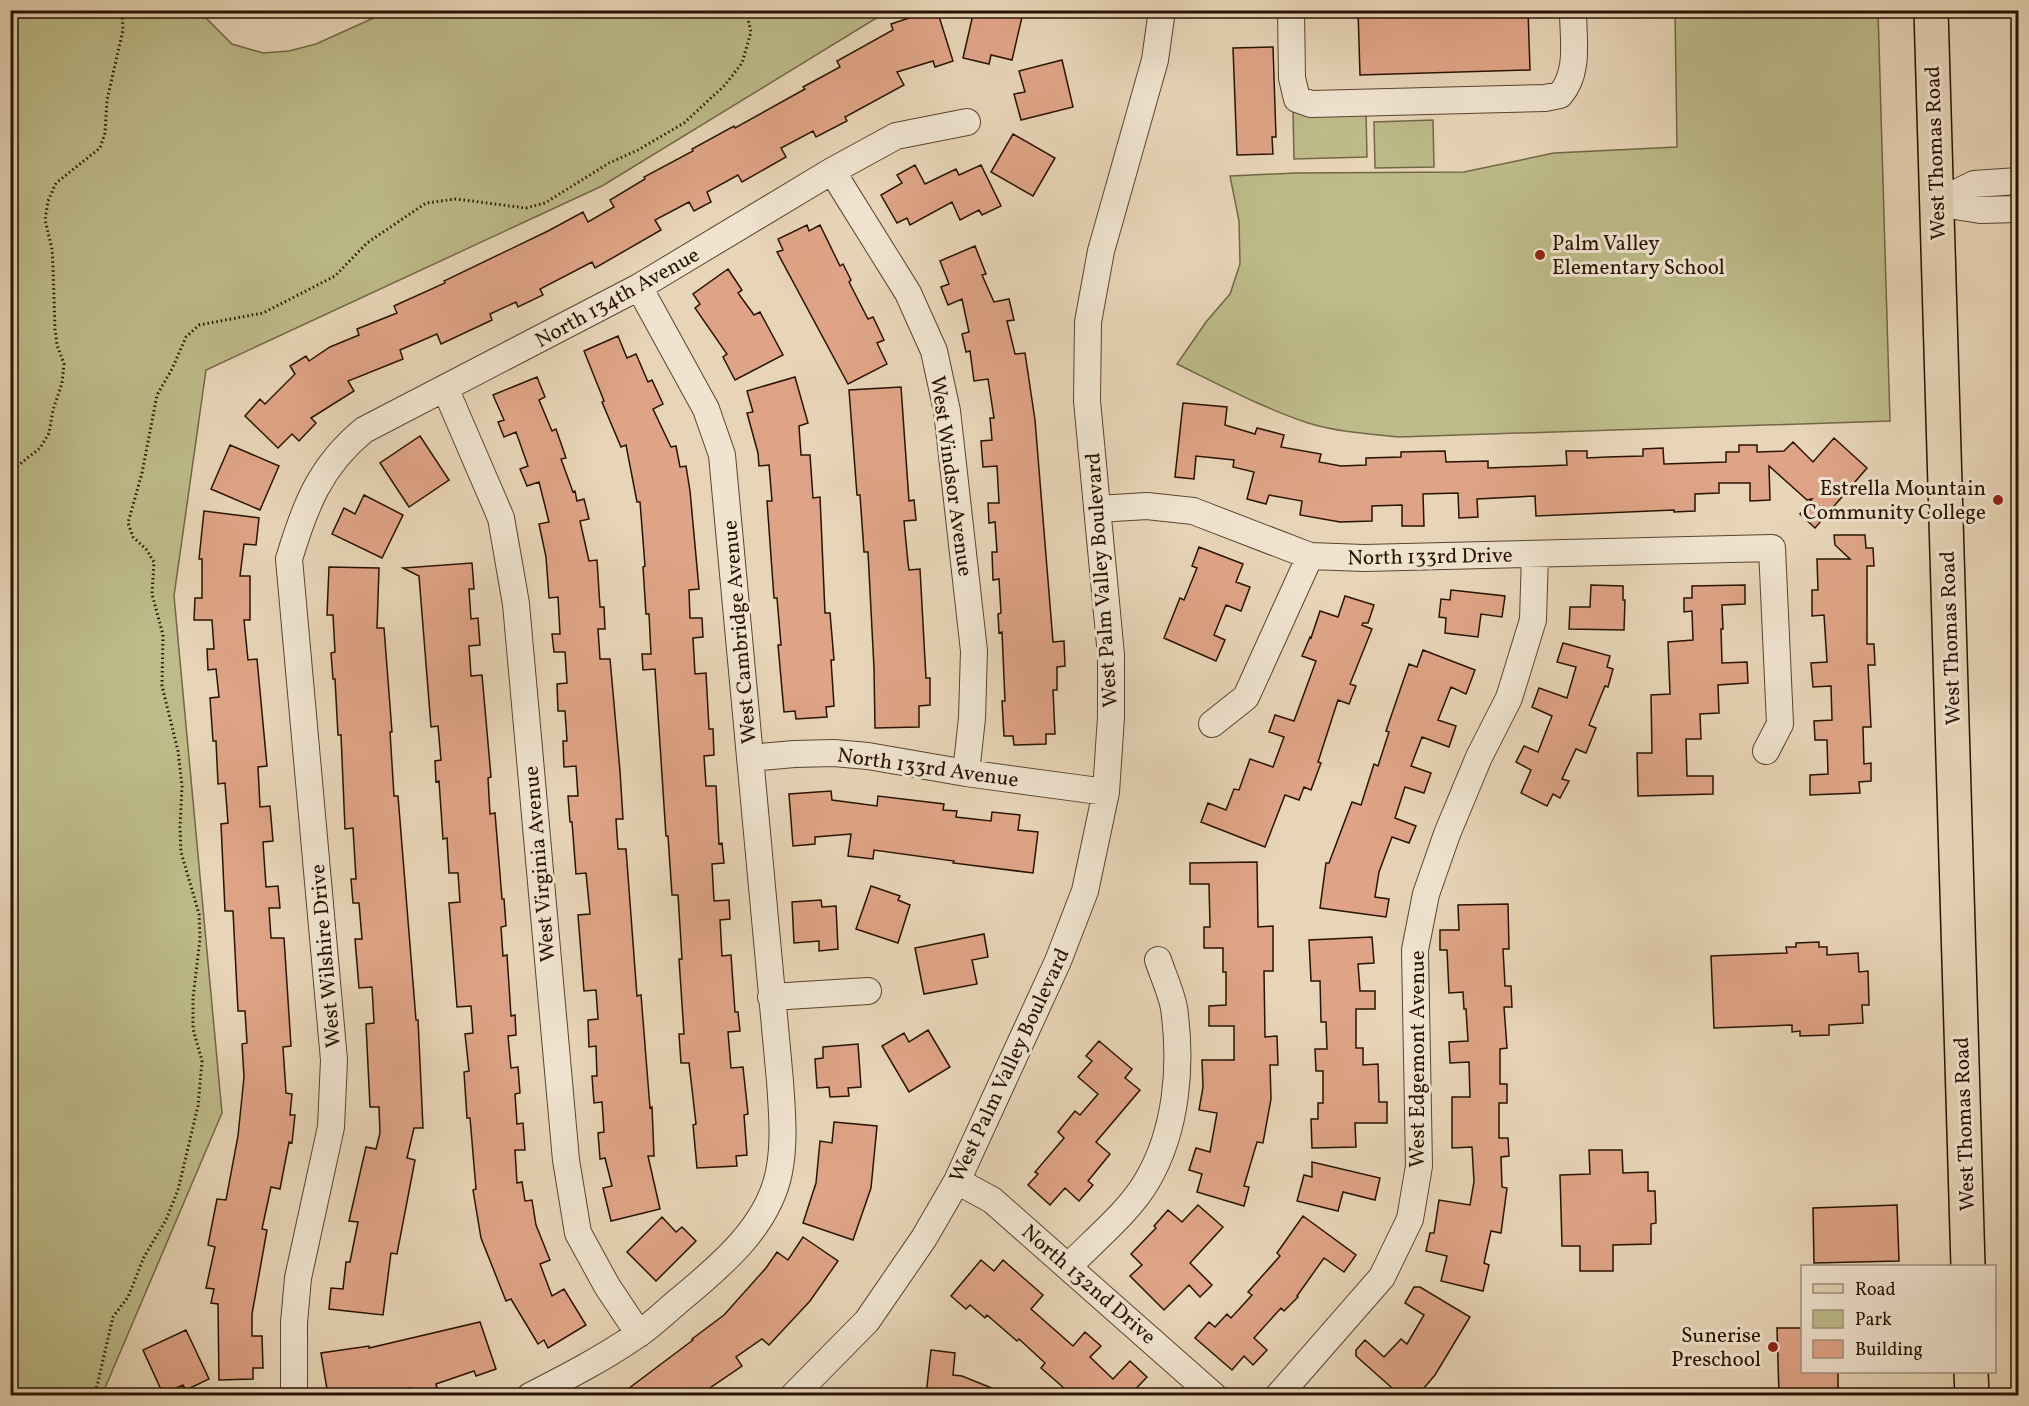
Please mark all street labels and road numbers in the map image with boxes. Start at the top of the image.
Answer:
street label: West Thomas Road [1919,65,1954,241]
street label: North 134th Avenue [530,241,705,356]
street label: West Windsor Avenue [922,374,979,578]
street label: West Palm Valley Boulevard [1079,451,1126,708]
street label: West Cambridge Avenue [716,519,765,745]
street label: North 133rd Drive [1347,542,1513,573]
street label: West Thomas Road [1934,550,1969,726]
street label: North 133rd Avenue [835,741,1020,796]
street label: West Virginia Avenue [517,764,564,963]
street label: West Wilshire Drive [304,863,349,1049]
street label: West Palm Valley Boulevard [943,944,1077,1188]
street label: West Edgemont Avenue [1404,950,1433,1168]
street label: West Thomas Road [1948,1036,1983,1212]
street label: North 132nd Drive [1014,1219,1162,1352]

